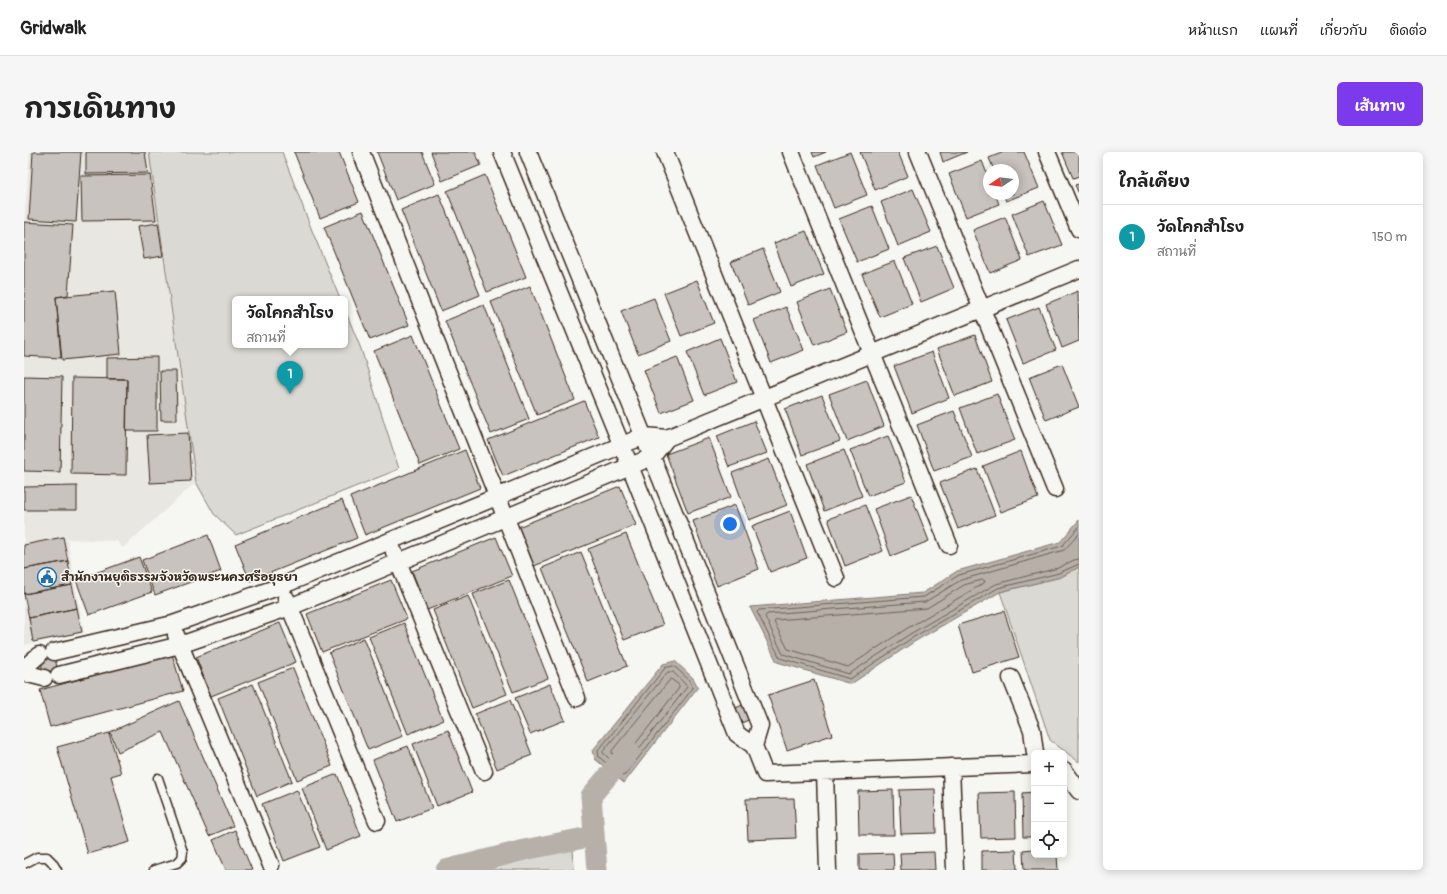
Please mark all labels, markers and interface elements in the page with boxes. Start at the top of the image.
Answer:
text: Gridwalk [20,16,86,40]
text: หน้าแรก [1188,22,1238,39]
text: แผนที่ [1260,22,1298,39]
text: เกี่ยวกับ [1320,22,1367,39]
text: ติดต่อ [1389,22,1427,39]
button: เส้นทาง [1337,82,1423,126]
text: การเดินทาง [24,92,176,127]
north arrow [983,164,1019,200]
text: ใกล้เคียง [1119,171,1190,192]
text: วัดโคกสำโรง [1157,218,1244,237]
text: 1 [1129,229,1135,245]
text: 150 m [1372,229,1407,245]
text: สถานที่ [1157,244,1196,260]
popup [232,296,348,348]
text: วัดโคกสำโรง [246,304,334,323]
text: สถานที่ [246,330,286,346]
pin: 1 [277,361,303,394]
your location [720,514,740,534]
public building icon: สำนักงานยุติธรรมจังหวัดพระนครศรีอยุธยา [36,566,58,588]
place label: สำนักงานยุติธรรมจังหวัดพระนครศรีอยุธยา [61,569,298,586]
map controls [1031,750,1067,858]
button: + [1031,750,1067,786]
button: − [1031,786,1067,822]
button: locate [1031,822,1067,858]

